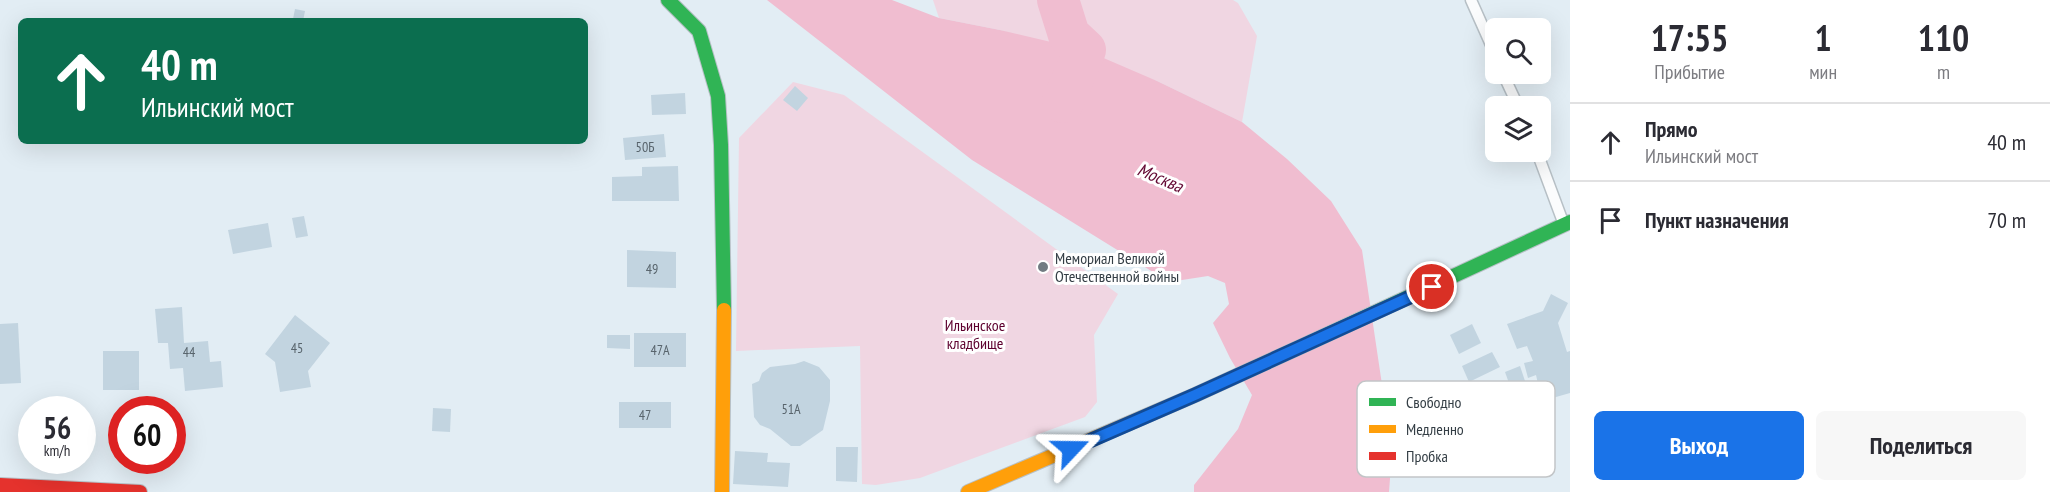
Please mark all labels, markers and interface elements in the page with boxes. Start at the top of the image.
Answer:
text: 17:55 [1651,14,1729,61]
text: 1 [1815,14,1832,61]
text: 110 [1918,14,1969,61]
map controls [1485,18,1551,162]
button: search [1485,18,1551,84]
text: 40 m [141,37,218,92]
icon: ahead [42,42,120,120]
text: Прибытие [1654,59,1725,85]
text: мин [1809,59,1837,85]
text: m [1937,59,1950,85]
text: Ильинский мост [141,90,294,124]
button: layers [1485,96,1551,162]
text: Прямо [1645,115,1698,143]
icon: ahead [1594,126,1627,159]
text: 40 m [1987,128,2026,156]
house number: 50Б [636,138,654,156]
text: Ильинский мост [1645,143,1758,169]
water label: Москва [1134,158,1187,198]
icon: arrive [1594,204,1627,237]
text: Пункт назначения [1645,206,1789,234]
text: 70 m [1987,206,2026,234]
place label: Мемориал Великой Отечественной войны [1055,248,1179,286]
house number: 49 [646,260,658,278]
marker: Мемориал Великой Отечественной войны [1036,260,1050,274]
pin [1406,261,1457,312]
icon: arrive [1415,270,1448,303]
park label: Ильинское кладбище [945,315,1005,353]
house number: 45 [291,339,303,357]
house number: 47А [650,341,670,359]
house number: 44 [183,343,196,361]
legend [1357,381,1555,477]
text: Свободно [1406,392,1461,412]
speed limit sign: 60 [108,396,186,474]
house number: 51А [781,400,801,418]
house number: 47 [639,406,651,424]
text: 56 [43,408,71,447]
button: Выход [1594,411,1804,480]
button: Поделиться [1816,411,2026,480]
position arrow [1039,417,1103,481]
text: Медленно [1406,419,1464,439]
text: km/h [44,441,70,460]
text: Пробка [1406,446,1448,466]

